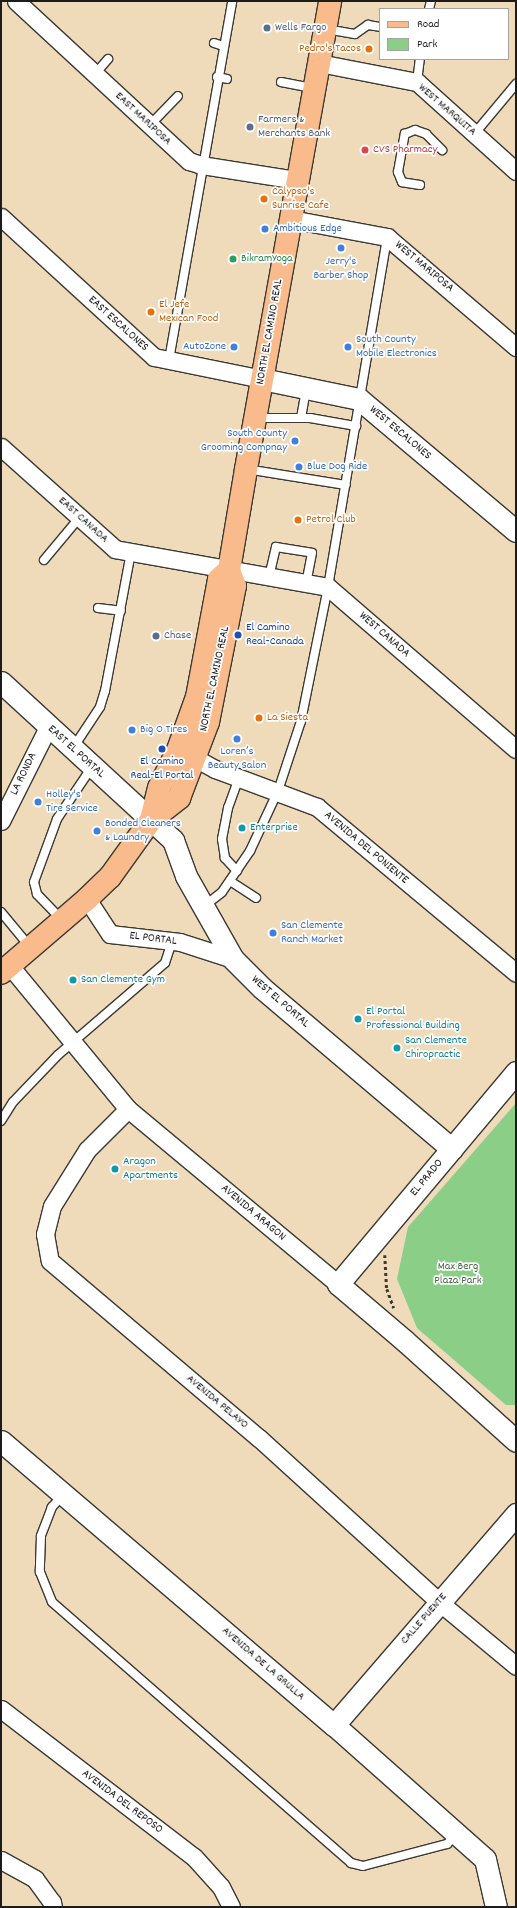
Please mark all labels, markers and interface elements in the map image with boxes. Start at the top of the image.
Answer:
legend [379,8,509,60]
text: Road [417,16,439,33]
place label: Wells Fargo [275,21,327,35]
marker: Wells Fargo [262,23,272,33]
text: Park [417,36,437,53]
place label: Pedro's Tacos [299,42,361,56]
marker: Pedro's Tacos [364,44,374,54]
street label: WEST MARQUITA [415,81,479,139]
street label: EAST MARIPOSA [112,89,174,149]
place label: Farmers & Merchants Bank [258,113,330,141]
marker: Farmers & Merchants Bank [245,122,255,132]
place label: CVS Pharmacy [373,143,437,157]
marker: CVS Pharmacy [360,145,370,155]
place label: Calypso's Sunrise Cafe [272,185,329,213]
marker: Calypso's Sunrise Cafe [259,194,269,204]
place label: Ambitious Edge [273,222,342,236]
marker: Ambitious Edge [260,224,270,234]
street label: WEST MARIPOSA [392,238,456,296]
marker: Jerry's Barber Shop [336,243,346,253]
place label: BikramYoga [241,252,293,266]
marker: BikramYoga [228,254,238,264]
place label: Jerry's Barber Shop [313,255,369,283]
street label: NORTH EL CAMINO REAL [254,278,286,386]
street label: EAST ESCALONES [85,293,151,355]
place label: El Jefe Mexican Food [159,298,218,326]
marker: El Jefe Mexican Food [146,307,156,317]
place label: South County Mobile Electronics [356,333,437,361]
place label: AutoZone [183,340,226,354]
marker: AutoZone [229,342,239,352]
marker: South County Mobile Electronics [343,342,353,352]
street label: WEST ESCALONES [366,403,434,463]
place label: South County Grooming Compnay [201,427,287,455]
marker: South County Grooming Compnay [290,436,300,446]
place label: Blue Dog Ride [307,460,367,474]
marker: Blue Dog Ride [294,462,304,472]
street label: EAST CANADA [55,494,111,546]
place label: Petrol Club [306,513,356,527]
marker: Petrol Club [293,515,303,525]
street label: WEST CANADA [356,609,412,661]
place label: El Camino Real-Canada [246,621,304,649]
street label: NORTH EL CAMINO REAL [197,625,233,733]
place label: Chase [164,629,191,643]
marker: El Camino Real-Canada [233,630,243,640]
marker: Chase [151,631,161,641]
place label: La Siesta [267,711,308,725]
marker: La Siesta [254,713,264,723]
street label: EAST EL PORTAL [44,722,108,782]
place label: Big O Tires [140,723,187,737]
marker: Big O Tires [127,725,137,735]
marker: Loren’s Beauty Salon [232,734,242,744]
marker: El Camino Real-El Portal [157,744,167,754]
place label: Loren’s Beauty Salon [208,745,266,773]
street label: LA RONDA [8,750,40,798]
place label: El Camino Real-El Portal [131,755,193,783]
place label: Holley's Tire Service [46,788,98,816]
marker: Holley's Tire Service [33,797,43,807]
street label: AVENIDA DEL PONIENTE [321,808,411,888]
place label: Bonded Cleaners & Laundry [105,817,181,845]
place label: Enterprise [250,821,298,835]
marker: Enterprise [237,823,247,833]
marker: Bonded Cleaners & Laundry [92,826,102,836]
place label: San Clemente Ranch Market [281,919,343,947]
marker: San Clemente Ranch Market [268,928,278,938]
street label: EL PORTAL [129,929,177,949]
place label: San Clemente Gym [81,973,165,987]
street label: WEST EL PORTAL [248,973,312,1031]
marker: San Clemente Gym [68,975,78,985]
place label: El Portal Professional Building [366,1005,460,1033]
marker: El Portal Professional Building [353,1014,363,1024]
place label: San Clemente Chiropractic [405,1034,467,1062]
marker: San Clemente Chiropractic [392,1043,402,1053]
place label: Aragon Apartments [123,1155,178,1183]
street label: EL PRADO [407,1157,447,1199]
marker: Aragon Apartments [110,1164,120,1174]
street label: AVENIDA ARAGON [217,1182,289,1244]
park label: Max Berg Plaza Park [434,1260,482,1288]
street label: AVENIDA PELAYO [183,1372,251,1432]
street label: CALLE PUENTE [398,1590,450,1648]
street label: AVENIDA DE LA GRULLA [218,1624,308,1704]
street label: AVENIDA DEL REPOSO [79,1767,165,1837]

